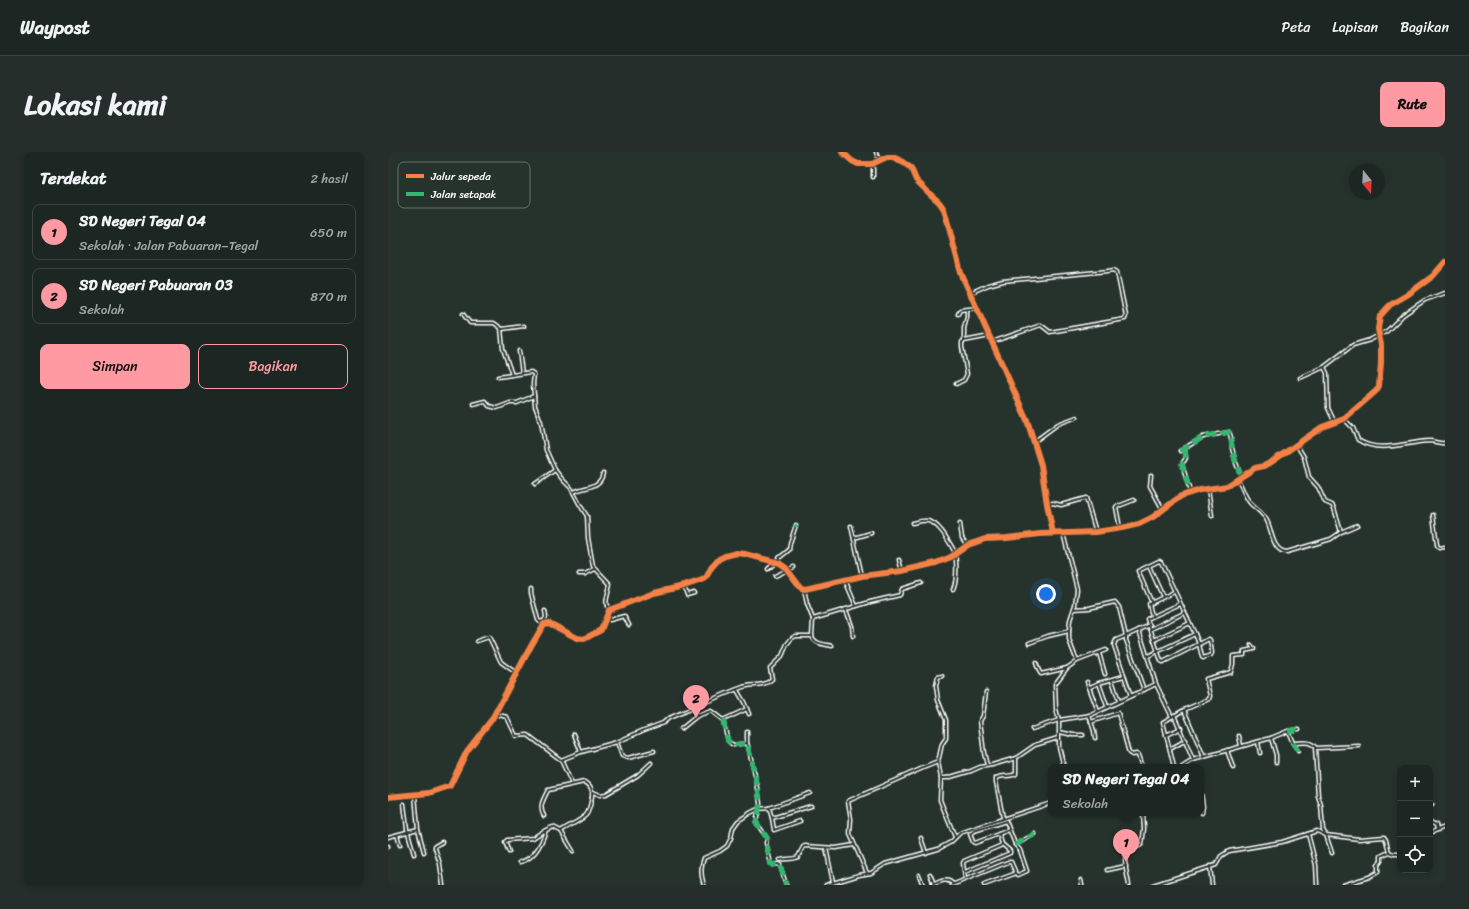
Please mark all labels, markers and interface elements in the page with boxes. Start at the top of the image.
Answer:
text: Waypost [20,11,90,44]
text: Peta [1281,15,1310,40]
text: Lapisan [1332,15,1378,40]
text: Bagikan [1400,15,1449,40]
text: Lokasi kami [24,80,166,129]
button: Rute [1380,82,1445,127]
legend [398,162,530,208]
text: Terdekat [40,163,106,193]
north arrow [1349,164,1385,200]
text: 2 hasil [311,167,348,190]
text: Jalur sepeda [430,167,491,186]
text: Jalan setapak [430,185,497,204]
text: SD Negeri Tegal 04 [79,208,206,234]
text: 1 [51,221,57,244]
text: 650 m [310,221,347,244]
text: Sekolah · Jalan Pabuaran–Tegal [79,234,258,257]
text: SD Negeri Pabuaran 03 [79,272,233,298]
text: 2 [50,285,58,308]
text: 870 m [310,285,347,308]
text: Sekolah [79,298,124,321]
button: Simpan [40,344,190,389]
button: Bagikan [198,344,348,389]
your location [1036,584,1056,604]
pin: 2 [683,685,709,718]
popup [1048,764,1204,816]
map controls [1397,765,1433,873]
button: + [1397,765,1433,801]
text: SD Negeri Tegal 04 [1063,766,1189,792]
text: Sekolah [1063,792,1108,815]
button: − [1397,801,1433,837]
pin: 1 [1113,829,1139,862]
button: locate [1397,837,1433,873]

